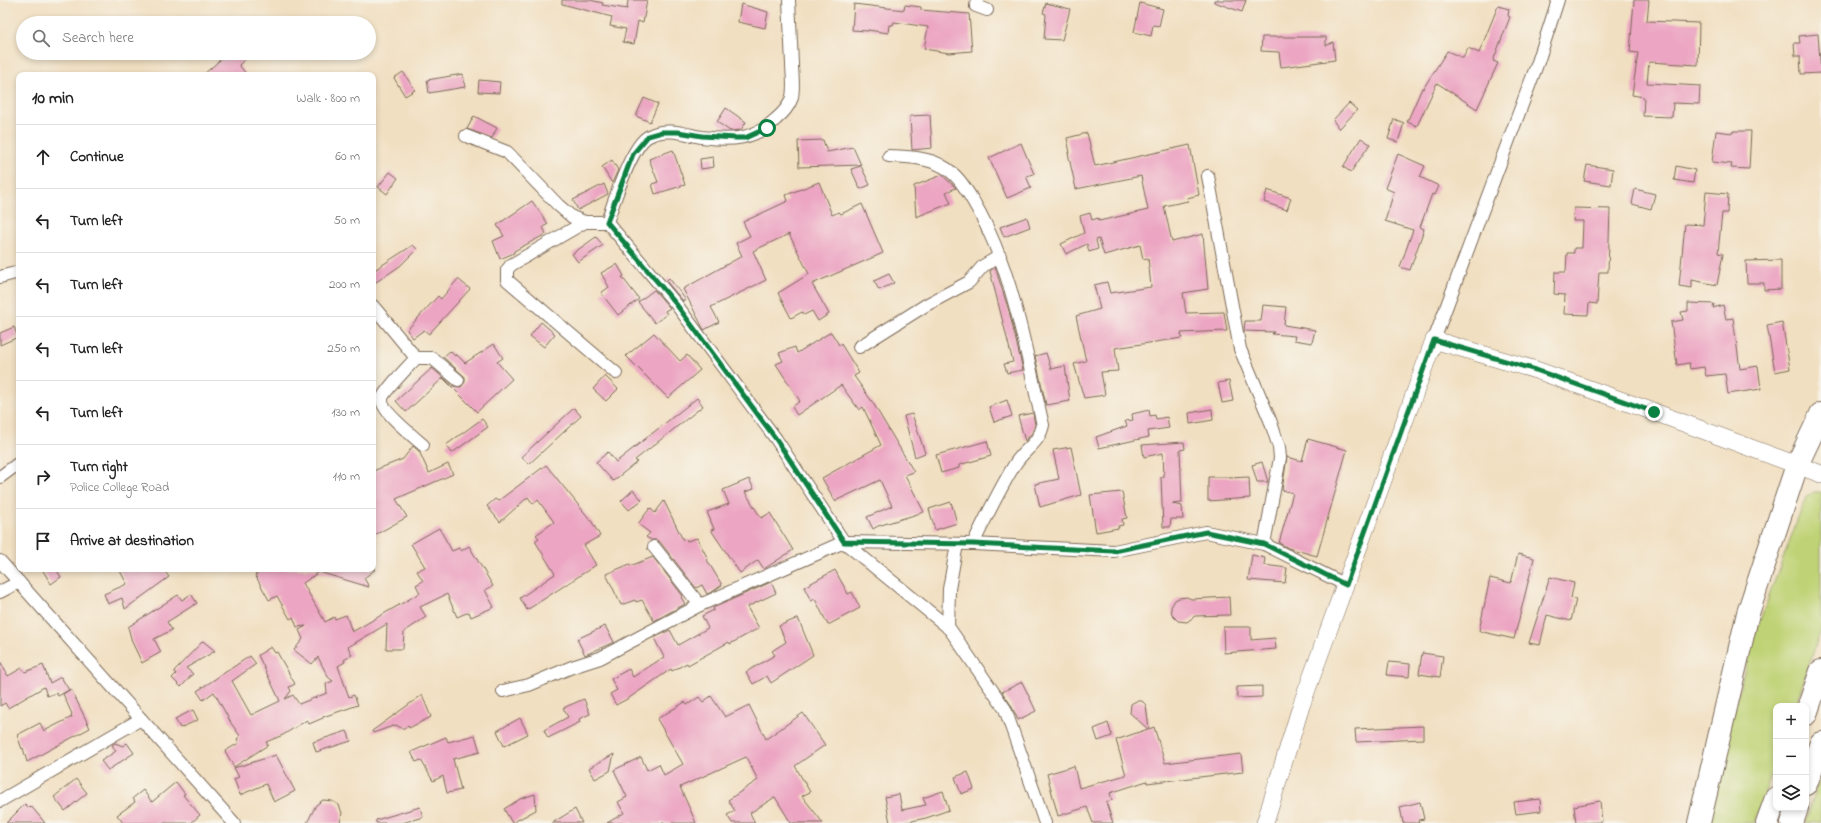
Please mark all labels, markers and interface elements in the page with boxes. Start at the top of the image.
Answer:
search box [16,16,376,60]
icon: search [30,27,52,49]
text: Search here [62,27,134,49]
text: 10 min [32,86,74,111]
text: Walk · 800 m [296,89,360,108]
route start [758,119,776,137]
icon: ahead [32,146,54,168]
text: Continue [70,146,124,168]
text: 60 m [335,147,360,166]
icon: left [32,210,54,232]
text: Turn left [70,210,123,232]
text: 50 m [334,211,360,230]
icon: left [32,274,54,296]
text: Turn left [70,274,123,296]
text: 200 m [329,275,360,294]
icon: left [32,338,54,360]
text: Turn left [70,338,123,360]
text: 250 m [327,339,360,358]
icon: left [32,402,54,424]
text: Turn left [70,402,123,424]
text: 130 m [332,403,360,422]
route end [1645,403,1663,421]
text: Turn right [70,456,128,478]
icon: right [32,466,54,488]
text: 110 m [333,467,360,486]
text: Police College Road [70,478,169,497]
icon: arrive [32,530,54,552]
text: Arrive at destination [70,530,194,552]
map controls [1773,703,1809,811]
button: + [1773,703,1809,739]
button: − [1773,739,1809,775]
button: layers [1773,775,1809,811]

